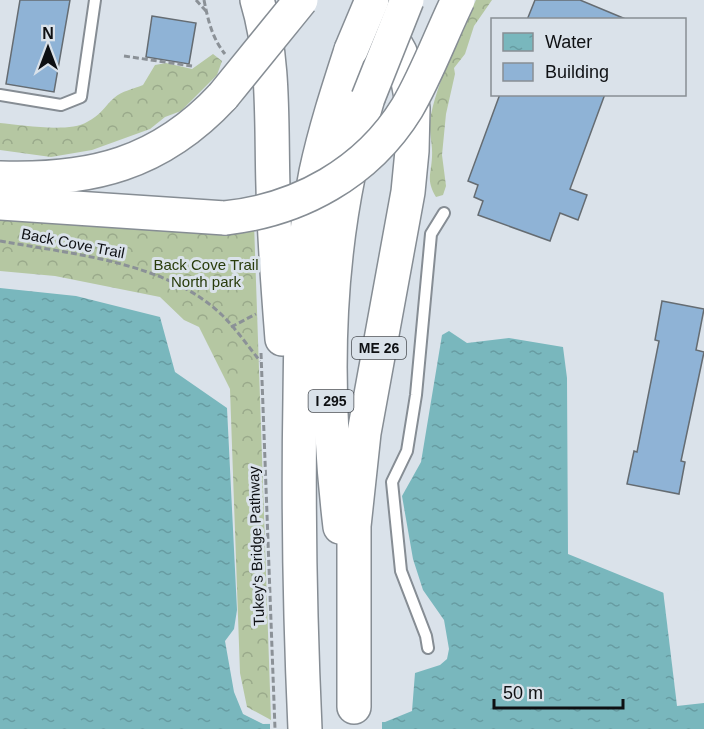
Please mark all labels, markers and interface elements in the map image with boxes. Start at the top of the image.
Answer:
north arrow [18,18,78,78]
legend [491,18,686,96]
text: N [42,25,54,42]
text: Water [545,32,592,52]
text: Building [545,62,609,82]
street label: Back Cove Trail [20,225,126,261]
park label: Back Cove Trail North park [153,256,259,290]
road number: ME 26 [352,337,406,359]
road number: I 295 [308,390,354,412]
street label: Tukey's Bridge Pathway [245,465,267,626]
scale bar [494,672,623,710]
text: 50 m [503,683,543,703]

